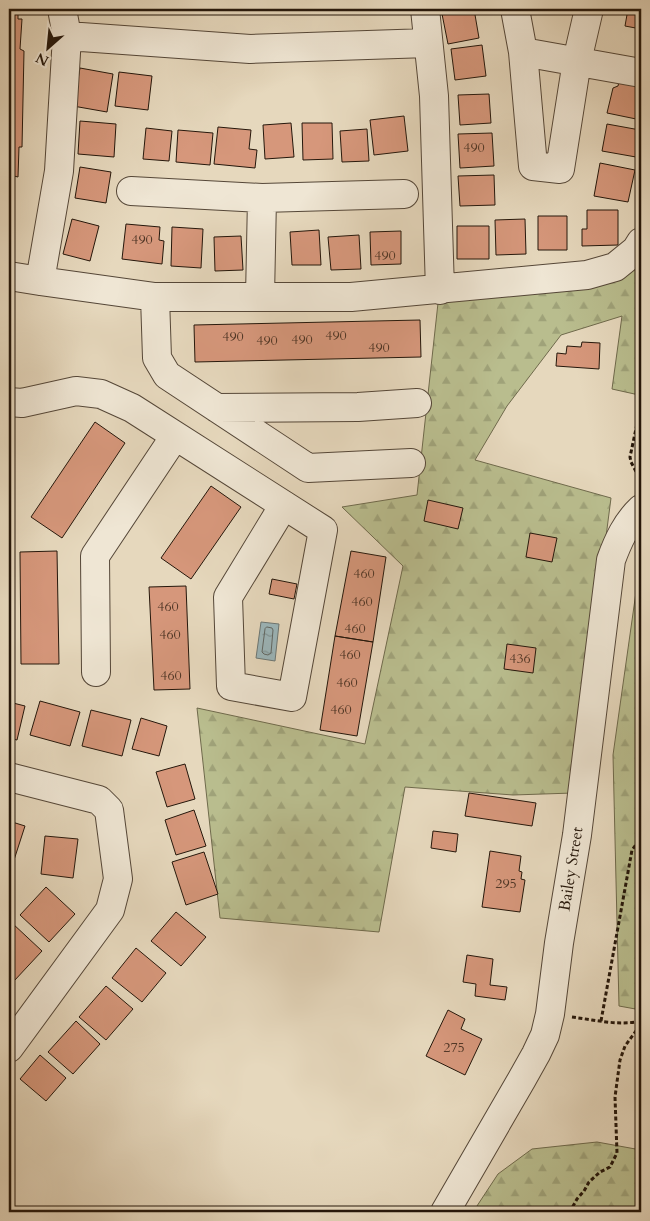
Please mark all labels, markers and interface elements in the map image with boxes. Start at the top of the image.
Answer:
north arrow [22,22,72,72]
text: N [33,48,52,70]
house number: 490 [463,138,485,157]
house number: 490 [131,230,153,249]
house number: 490 [374,246,396,265]
house number: 490 [325,326,347,345]
house number: 490 [222,327,244,346]
house number: 490 [291,330,313,349]
house number: 490 [256,331,278,350]
house number: 490 [368,338,390,357]
house number: 460 [353,564,375,583]
house number: 460 [351,592,373,611]
house number: 460 [157,597,179,616]
house number: 460 [344,619,366,638]
house number: 460 [159,625,181,644]
house number: 460 [339,645,361,664]
house number: 436 [509,649,531,668]
house number: 460 [160,666,182,685]
house number: 460 [336,673,358,692]
house number: 460 [330,700,352,719]
street label: Bailey Street [553,825,589,913]
house number: 295 [495,874,517,893]
house number: 275 [443,1038,465,1057]

